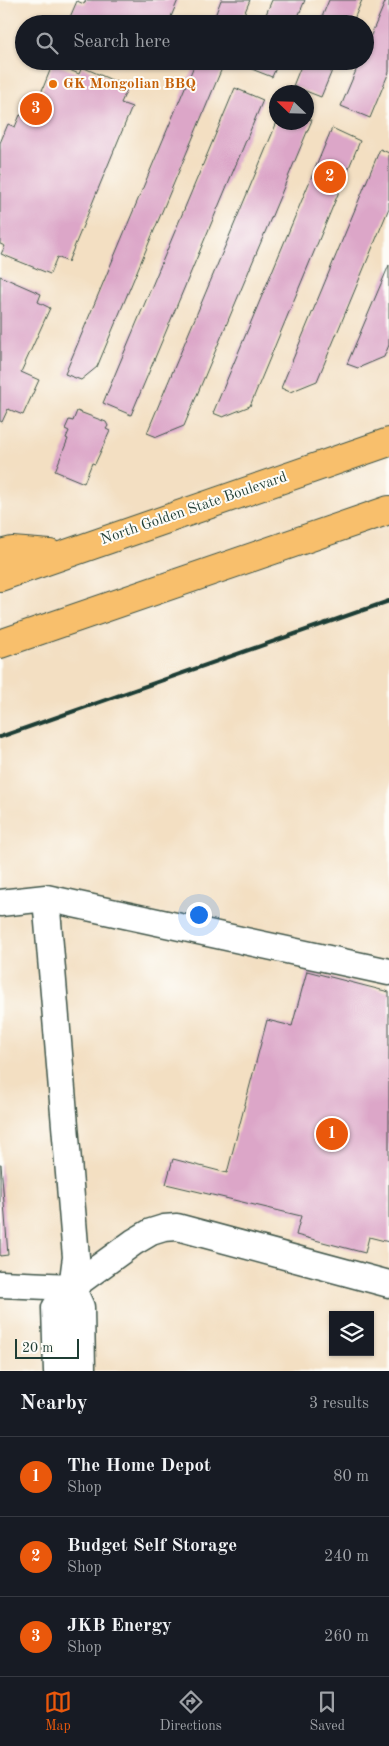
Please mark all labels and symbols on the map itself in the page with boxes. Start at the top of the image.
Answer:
place label: GK Mongolian BBQ [63,77,196,92]
marker: GK Mongolian BBQ [47,78,59,90]
north arrow [269,85,314,130]
pin: 3 [20,90,52,128]
pin: 2 [314,158,346,196]
street label: North Golden State Boulevard [99,470,289,548]
your location [186,902,212,928]
pin: 1 [316,1115,348,1153]
scale bar [15,1336,79,1359]

